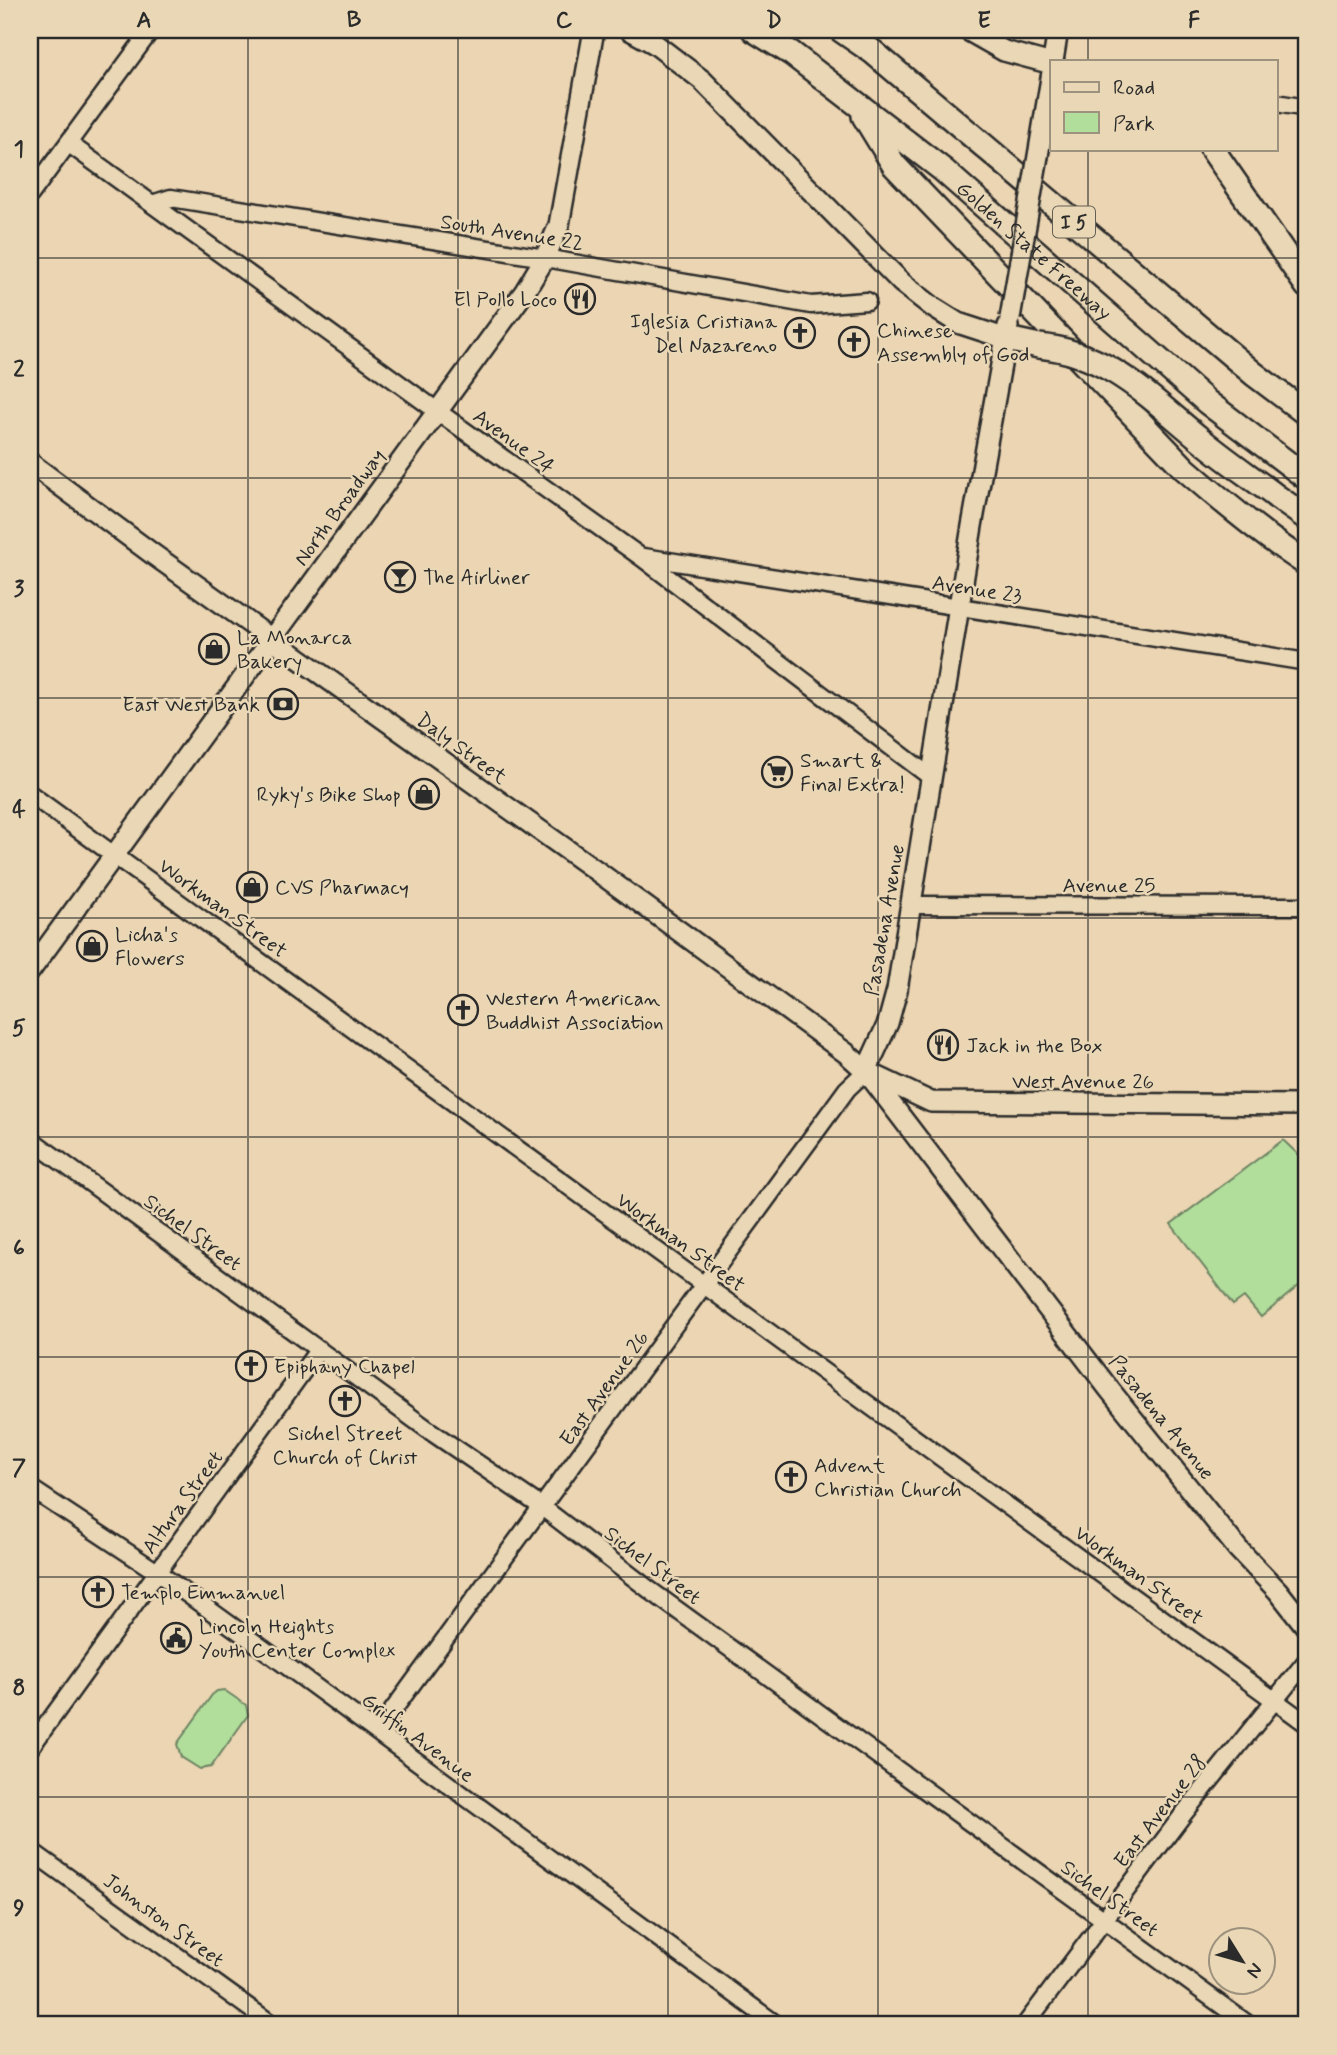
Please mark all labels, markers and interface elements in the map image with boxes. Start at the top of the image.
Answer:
text: A [136,6,152,36]
text: B [347,6,362,36]
text: C [556,6,573,36]
text: D [766,6,782,36]
text: E [977,6,991,36]
text: F [1188,6,1200,36]
legend [1050,60,1278,150]
text: Road [1113,74,1155,102]
text: Park [1113,110,1155,138]
text: 1 [14,135,24,165]
street label: Golden State Freeway [950,175,1118,327]
road number: I 5 [1053,206,1095,238]
street label: South Avenue 22 [438,208,585,258]
restaurant icon: El Pollo Loco [563,282,597,316]
place label: El Pollo Loco [453,286,557,314]
place label: Iglesia Cristiana Del Nazareno [630,308,777,360]
church icon: Iglesia Cristiana Del Nazareno [783,316,817,350]
place label: Chinese Assembly of God [877,317,1030,369]
church icon: Chinese Assembly of God [837,325,871,359]
text: 2 [13,355,25,385]
street label: Avenue 24 [467,403,560,481]
street label: North Broadway [288,443,392,572]
bar icon: The Airliner [383,560,417,594]
place label: The Airliner [423,564,530,592]
street label: Avenue 23 [930,569,1024,611]
text: 3 [14,575,25,605]
place label: La Monarca Bakery [237,624,352,676]
shop icon: La Monarca Bakery [197,632,231,666]
bank icon: East West Bank [266,687,300,721]
place label: East West Bank [122,691,260,719]
street label: Daly Street [410,706,513,792]
place label: Smart & Final Extra! [800,747,905,799]
supermarket icon: Smart & Final Extra! [760,755,794,789]
shop icon: Ryky's Bike Shop [407,777,441,811]
place label: Ryky's Bike Shop [257,781,401,809]
text: 4 [12,795,26,825]
street label: Pasadena Avenue [858,842,912,998]
street label: Workman Street [152,853,292,965]
shop icon: CVS Pharmacy [235,870,269,904]
street label: Avenue 25 [1063,872,1155,900]
place label: CVS Pharmacy [275,874,409,902]
place label: Licha's Flowers [115,921,185,973]
shop icon: Licha's Flowers [75,929,109,963]
place label: Western American Buddhist Association [486,985,664,1037]
church icon: Western American Buddhist Association [446,993,480,1027]
text: 5 [12,1014,26,1044]
restaurant icon: Jack in the Box [926,1028,960,1062]
place label: Jack in the Box [966,1032,1103,1060]
street label: West Avenue 26 [1012,1068,1154,1096]
street label: Workman Street [610,1187,750,1299]
street label: Sichel Street [138,1188,247,1278]
text: 6 [13,1234,25,1264]
street label: East Avenue 26 [553,1325,656,1452]
church icon: Epiphany Chapel [234,1349,268,1383]
street label: Pasadena Avenue [1102,1349,1220,1486]
place label: Epiphany Chapel [274,1353,415,1381]
church icon: Sichel Street Church of Christ [328,1384,362,1418]
place label: Sichel Street Church of Christ [273,1420,418,1472]
street label: Altura Street [136,1445,230,1560]
place label: Advent Christian Church [814,1452,962,1504]
text: 7 [12,1454,26,1484]
church icon: Advent Christian Church [774,1460,808,1494]
street label: Sichel Street [598,1520,707,1612]
street label: Workman Street [1068,1520,1208,1632]
church icon: Templo Emmanuel [81,1575,115,1609]
place label: Templo Emmanuel [121,1579,285,1607]
place label: Lincoln Heights Youth Center Complex [199,1613,395,1665]
public building icon: Lincoln Heights Youth Center Complex [159,1621,193,1655]
text: 8 [13,1674,25,1704]
street label: Griffin Avenue [355,1686,479,1789]
street label: East Avenue 28 [1108,1749,1214,1874]
street label: Sichel Street [1055,1854,1164,1944]
street label: Johnston Street [97,1867,230,1974]
text: 9 [13,1894,25,1924]
north arrow [1208,1926,1278,1996]
text: N [1241,1958,1268,1983]

